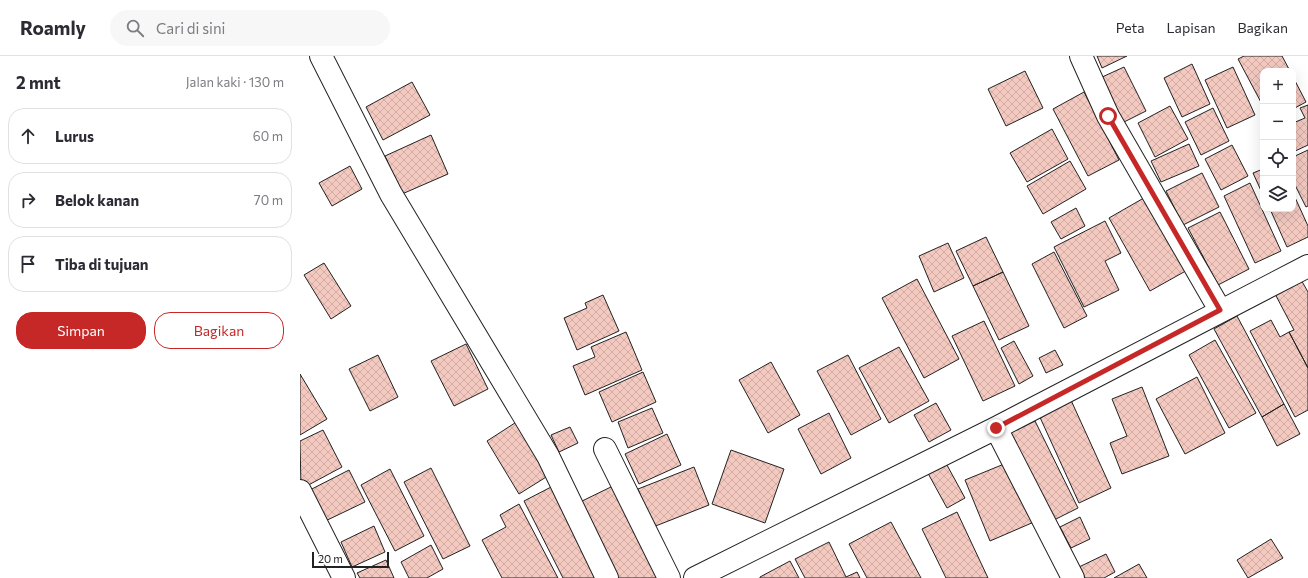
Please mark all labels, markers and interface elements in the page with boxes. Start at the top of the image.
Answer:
search box [110,10,390,46]
text: Roamly [20,16,86,39]
icon: search [124,17,146,39]
text: Cari di sini [156,19,225,37]
text: Peta [1116,19,1145,36]
text: Lapisan [1167,19,1216,36]
text: Bagikan [1238,19,1288,36]
map controls [1260,68,1296,212]
button: + [1260,68,1296,104]
text: 2 mnt [16,72,61,93]
text: Jalan kaki · 130 m [186,74,284,90]
button: − [1260,104,1296,140]
route start [1099,107,1117,125]
icon: ahead [17,125,39,147]
text: Lurus [55,127,94,145]
text: 60 m [253,128,283,144]
button: locate [1260,140,1296,176]
button: layers [1260,176,1296,212]
icon: right [17,189,39,211]
text: Belok kanan [55,191,139,209]
text: 70 m [254,192,283,208]
icon: arrive [17,253,39,275]
text: Tiba di tujuan [55,255,149,273]
button: Simpan [16,312,146,349]
button: Bagikan [154,312,284,349]
route end [987,419,1005,437]
scale bar [312,550,389,569]
text: 20 m [318,552,343,565]

